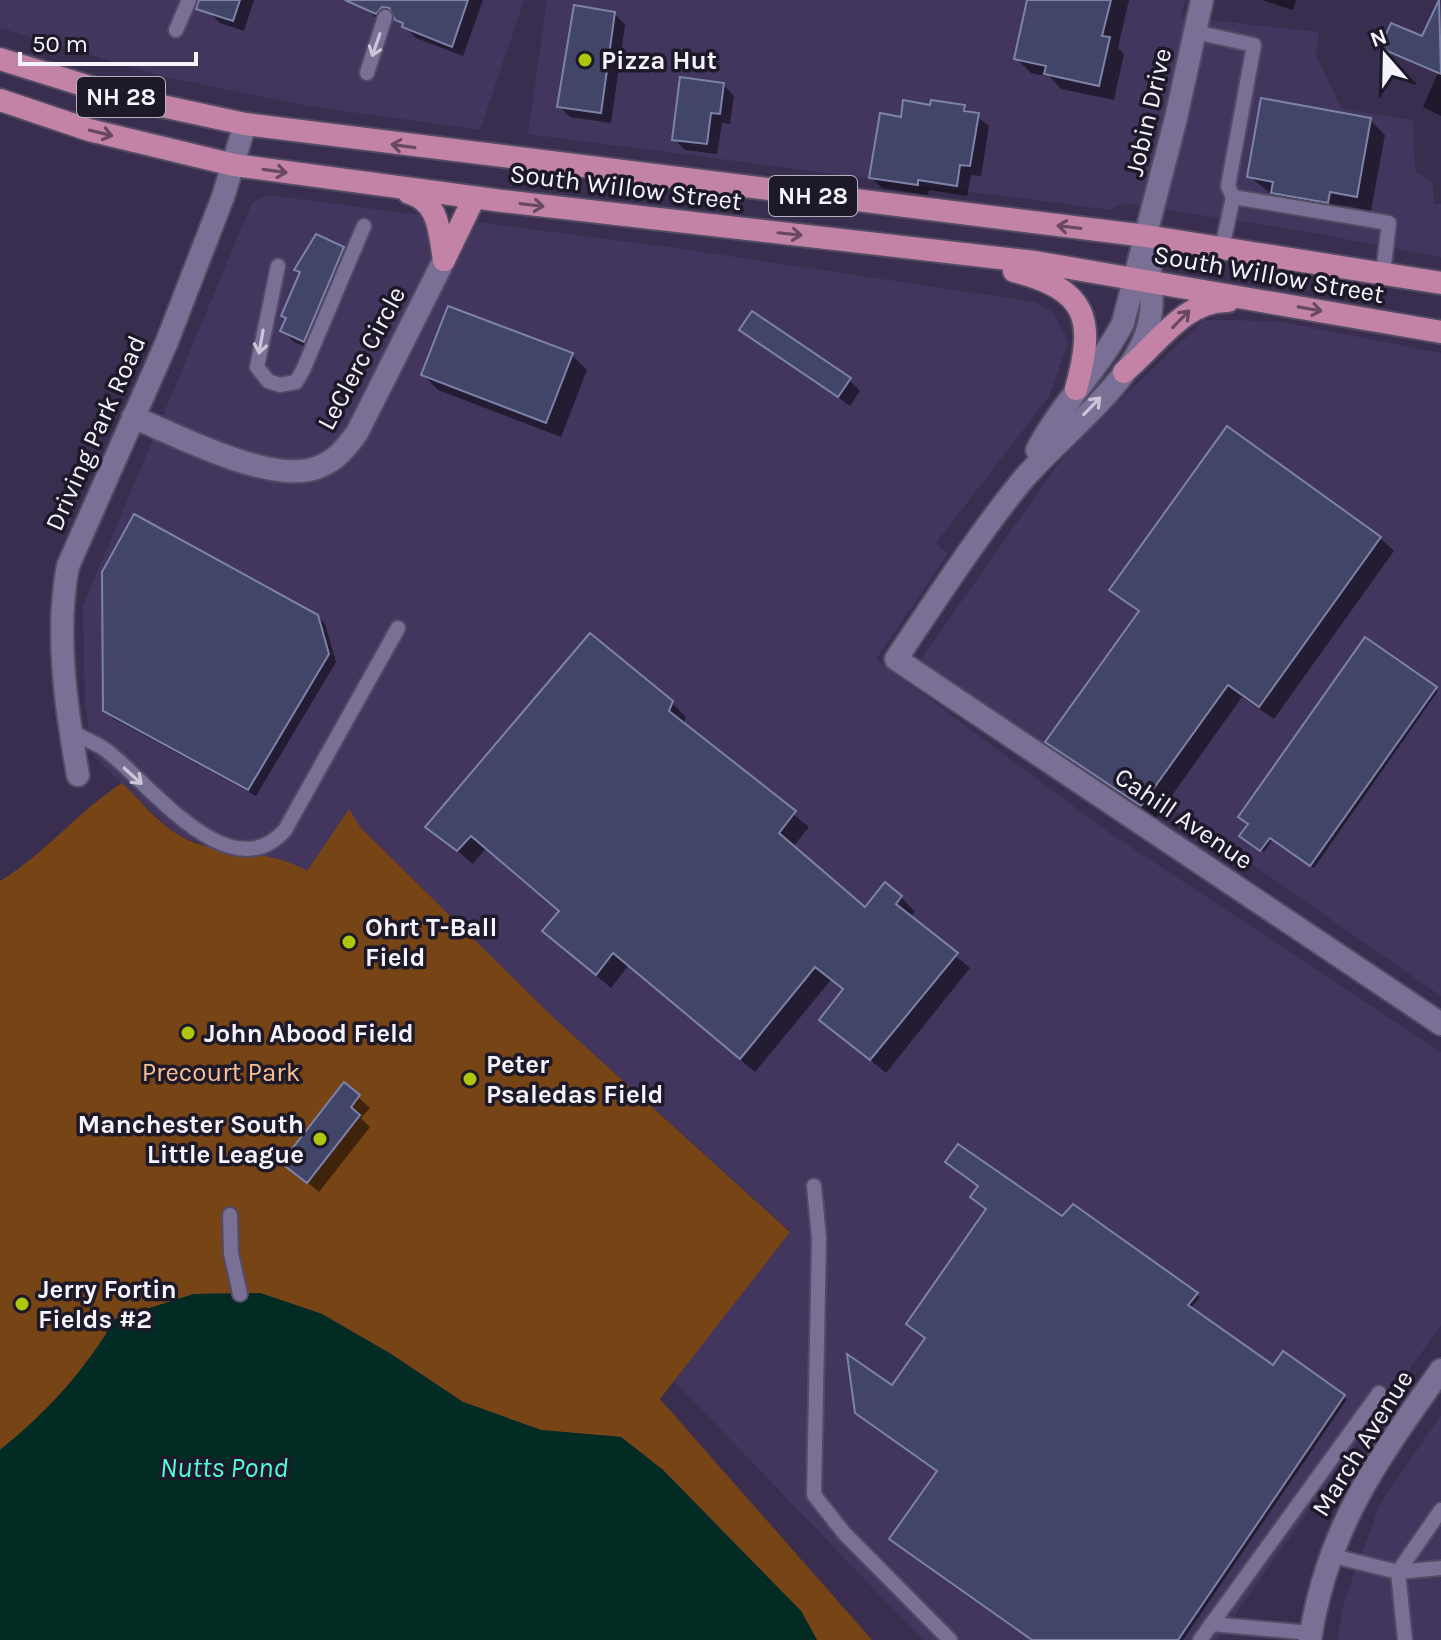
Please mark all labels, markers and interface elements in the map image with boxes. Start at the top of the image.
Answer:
scale bar [20,16,196,66]
north arrow [1345,16,1425,96]
text: N [1367,23,1390,53]
text: 50 m [32,30,88,58]
one-way arrow [368,32,383,57]
place label: Pizza Hut [601,45,717,76]
street label: Jobin Drive [1119,45,1178,179]
marker: Pizza Hut [576,51,594,69]
road number: NH 28 [77,77,165,117]
one-way arrow [87,126,113,141]
one-way arrow [390,138,416,153]
street label: South Willow Street [508,158,744,217]
one-way arrow [262,164,287,179]
road number: NH 28 [769,176,857,216]
one-way arrow [518,197,544,212]
one-way arrow [1056,219,1082,234]
one-way arrow [776,227,803,242]
street label: South Willow Street [1151,239,1387,310]
street label: LeClerc Circle [311,281,412,435]
one-way arrow [1297,302,1322,317]
one-way arrow [1171,310,1190,329]
one-way arrow [252,329,267,354]
street label: Driving Park Road [38,331,152,536]
one-way arrow [1082,397,1101,416]
street label: Cahill Avenue [1109,761,1259,876]
one-way arrow [123,766,143,785]
place label: Ohrt T-Ball Field [365,912,497,973]
marker: Ohrt T-Ball Field [340,933,358,951]
place label: John Abood Field [204,1018,414,1049]
marker: John Abood Field [179,1024,197,1042]
place label: Peter Psaledas Field [486,1049,664,1110]
park label: Precourt Park [142,1057,300,1088]
marker: Peter Psaledas Field [461,1070,479,1088]
place label: Manchester South Little League [78,1109,304,1170]
marker: Manchester South Little League [311,1130,329,1148]
place label: Jerry Fortin Fields #2 [38,1274,177,1335]
marker: Jerry Fortin Fields #2 [13,1295,31,1313]
street label: March Avenue [1305,1364,1420,1522]
water label: Nutts Pond [160,1451,288,1484]

